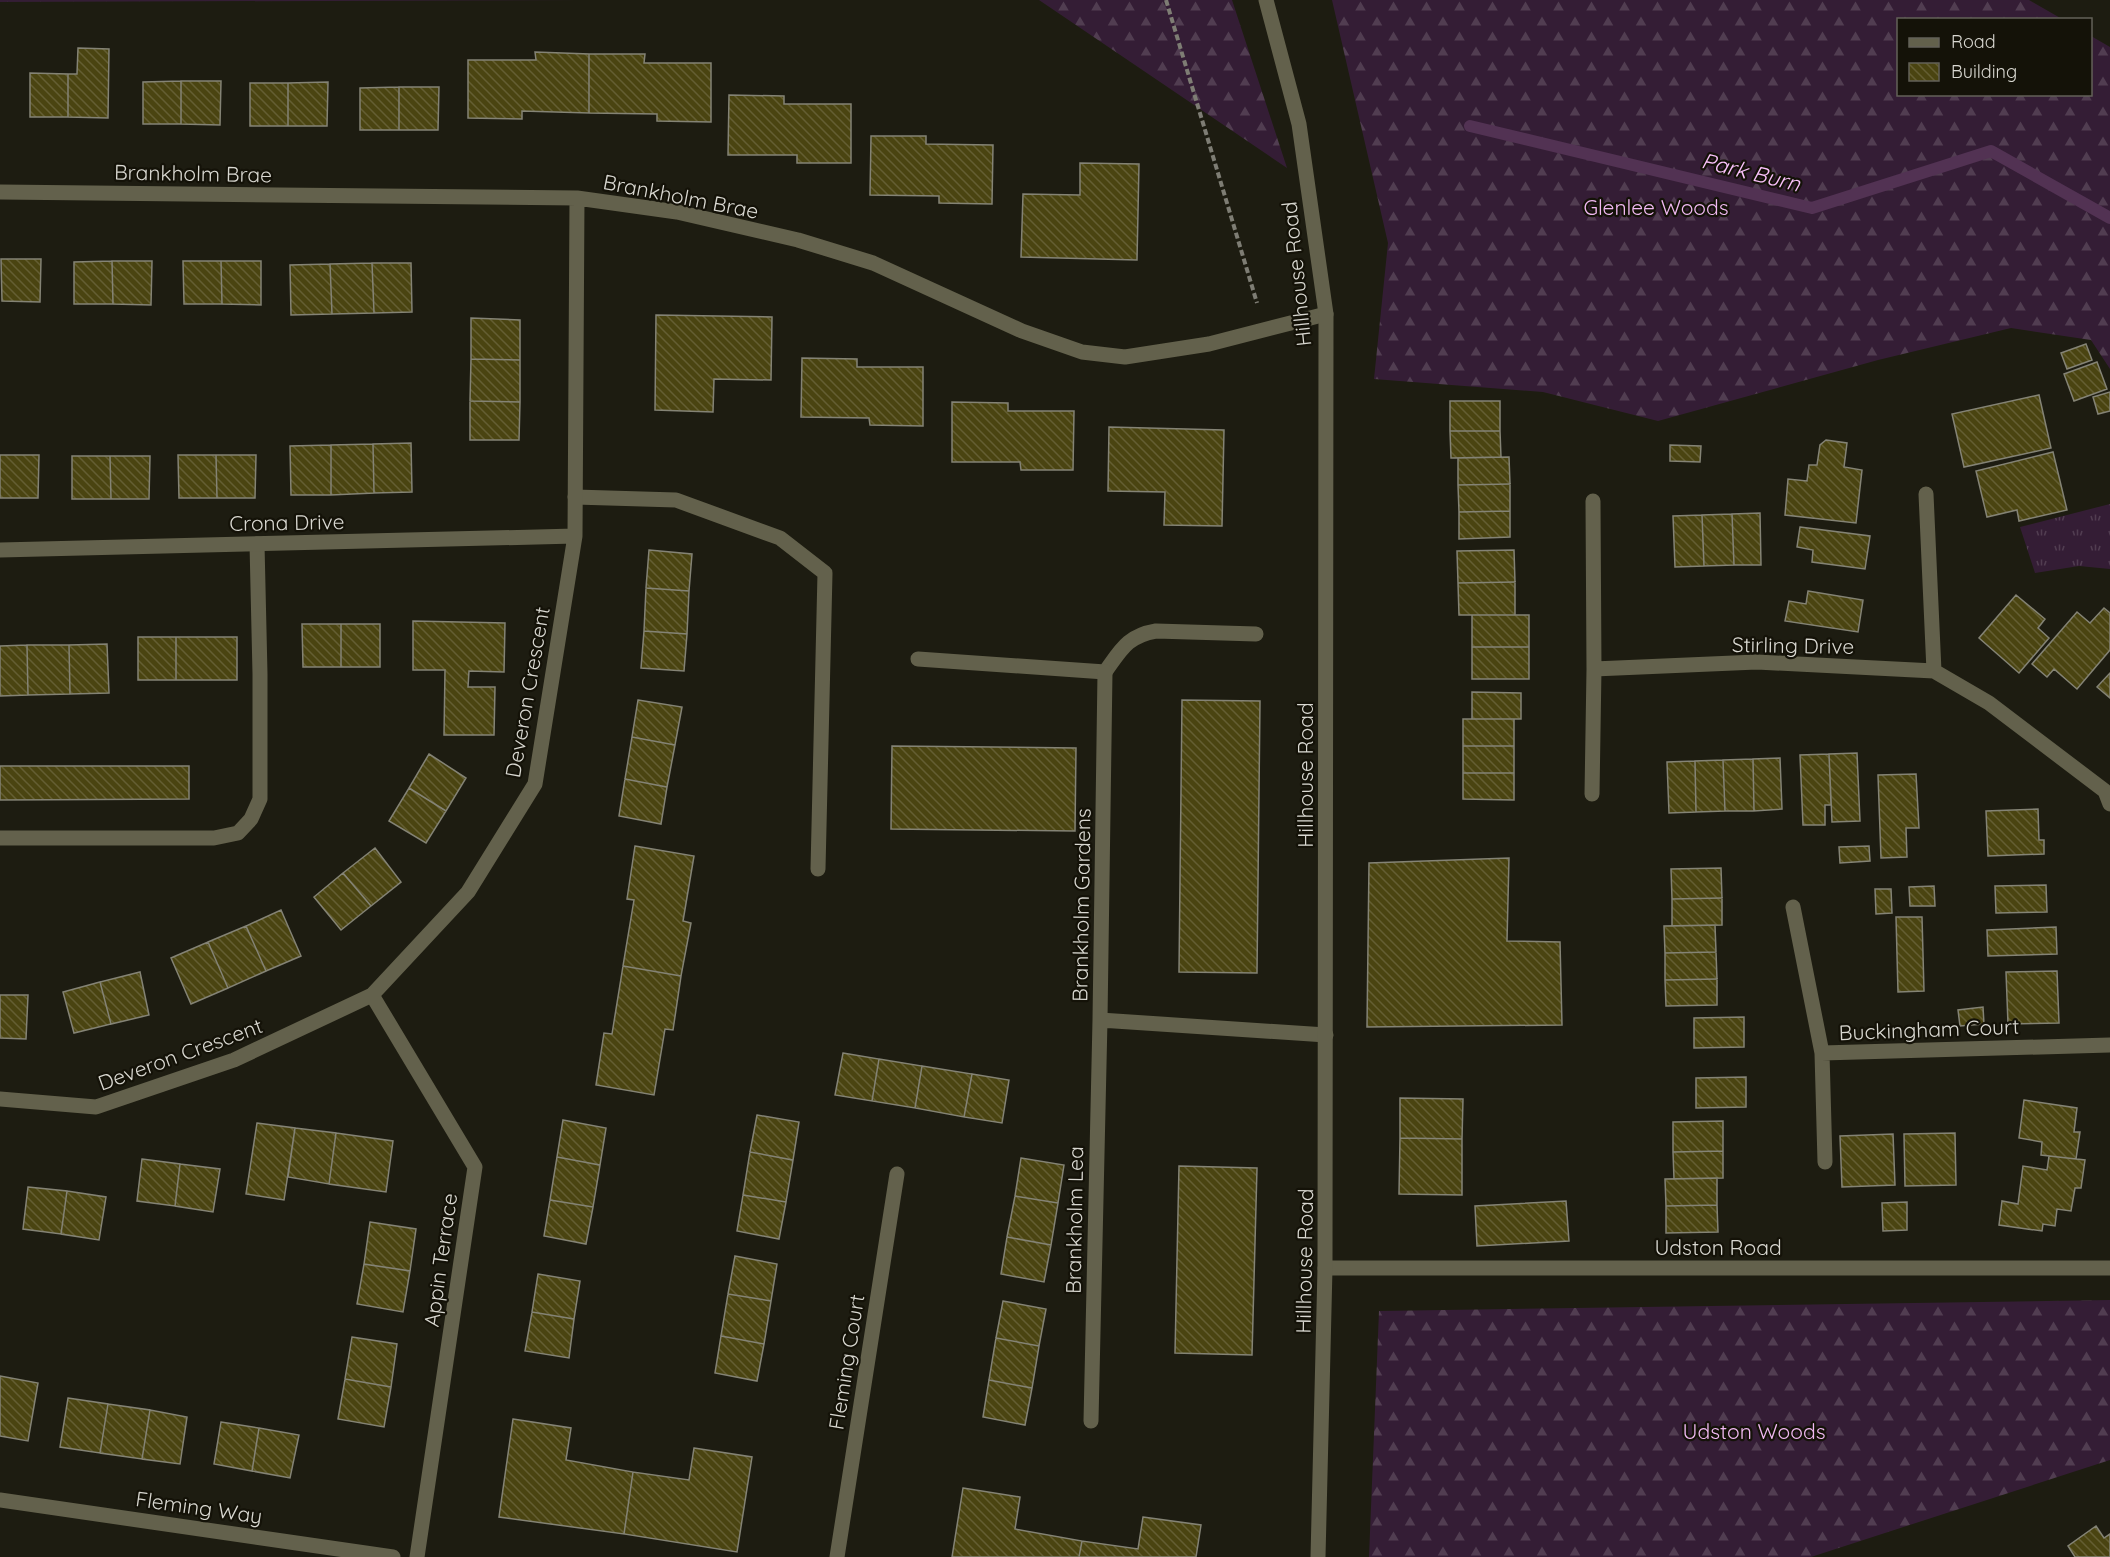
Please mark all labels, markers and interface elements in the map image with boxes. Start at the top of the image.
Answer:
legend [1897,18,2092,96]
text: Road [1951,30,1996,53]
text: Building [1951,60,2017,83]
water label: Park Burn [1699,146,1804,198]
street label: Brankholm Brae [114,159,272,187]
street label: Brankholm Brae [601,168,761,224]
park label: Glenlee Woods [1583,194,1729,220]
street label: Hillhouse Road [1275,200,1317,348]
street label: Crona Drive [229,508,345,536]
street label: Deveron Crescent [499,604,555,780]
street label: Stirling Drive [1732,631,1854,659]
street label: Hillhouse Road [1292,702,1318,848]
street label: Brankholm Gardens [1066,808,1096,1002]
street label: Deveron Crescent [94,1012,266,1096]
street label: Buckingham Court [1838,1013,2020,1045]
street label: Brankholm Lea [1060,1146,1088,1294]
street label: Hillhouse Road [1290,1188,1318,1334]
street label: Appin Terrace [418,1191,462,1329]
street label: Udston Road [1654,1234,1782,1260]
street label: Fleming Court [822,1293,870,1431]
park label: Udston Woods [1682,1418,1826,1444]
street label: Fleming Way [134,1485,264,1529]

